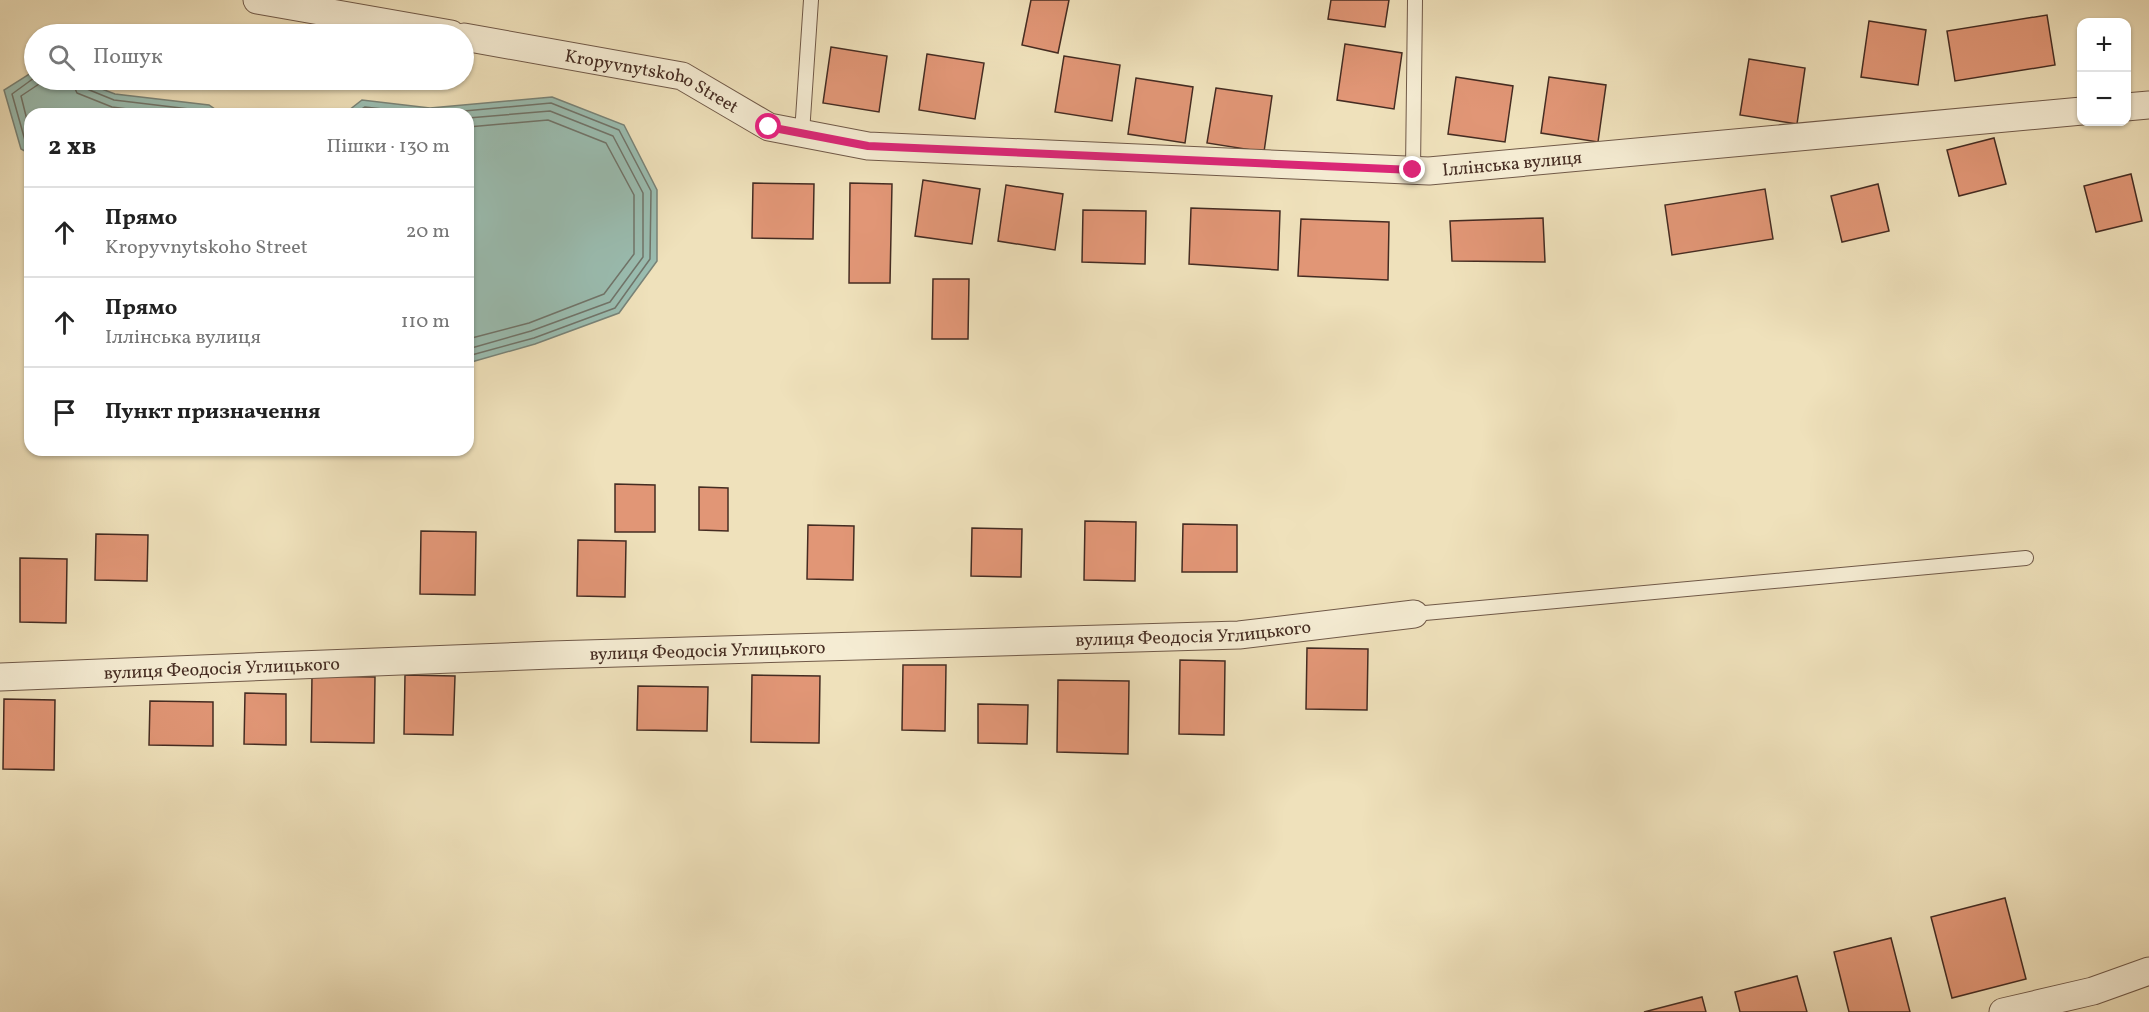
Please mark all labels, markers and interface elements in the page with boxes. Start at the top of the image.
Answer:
map controls [2077,18,2131,126]
button: + [2077,18,2131,72]
search box [24,24,474,90]
icon: search [45,41,78,74]
text: Пошук [93,42,163,73]
street label: Kropyvnytskoho Street [563,44,743,120]
button: − [2077,72,2131,126]
route start [755,113,781,139]
text: 2 хв [48,129,96,165]
text: Пішки · 130 m [326,133,450,161]
street label: Іллінська вулиця [1441,146,1583,184]
route end [1399,156,1425,182]
text: Прямо [105,203,177,234]
icon: ahead [48,216,81,249]
text: 20 m [406,218,450,246]
text: Kropyvnytskoho Street [105,234,308,262]
text: Прямо [105,293,177,324]
icon: ahead [48,306,81,339]
text: 110 m [401,308,450,336]
text: Іллінська вулиця [105,324,261,352]
icon: arrive [48,396,81,429]
text: Пункт призначення [105,397,321,428]
street label: вулиця Феодосія Углицького [1075,615,1312,654]
street label: вулиця Феодосія Углицького [589,636,826,668]
street label: вулиця Феодосія Углицького [103,652,340,687]

